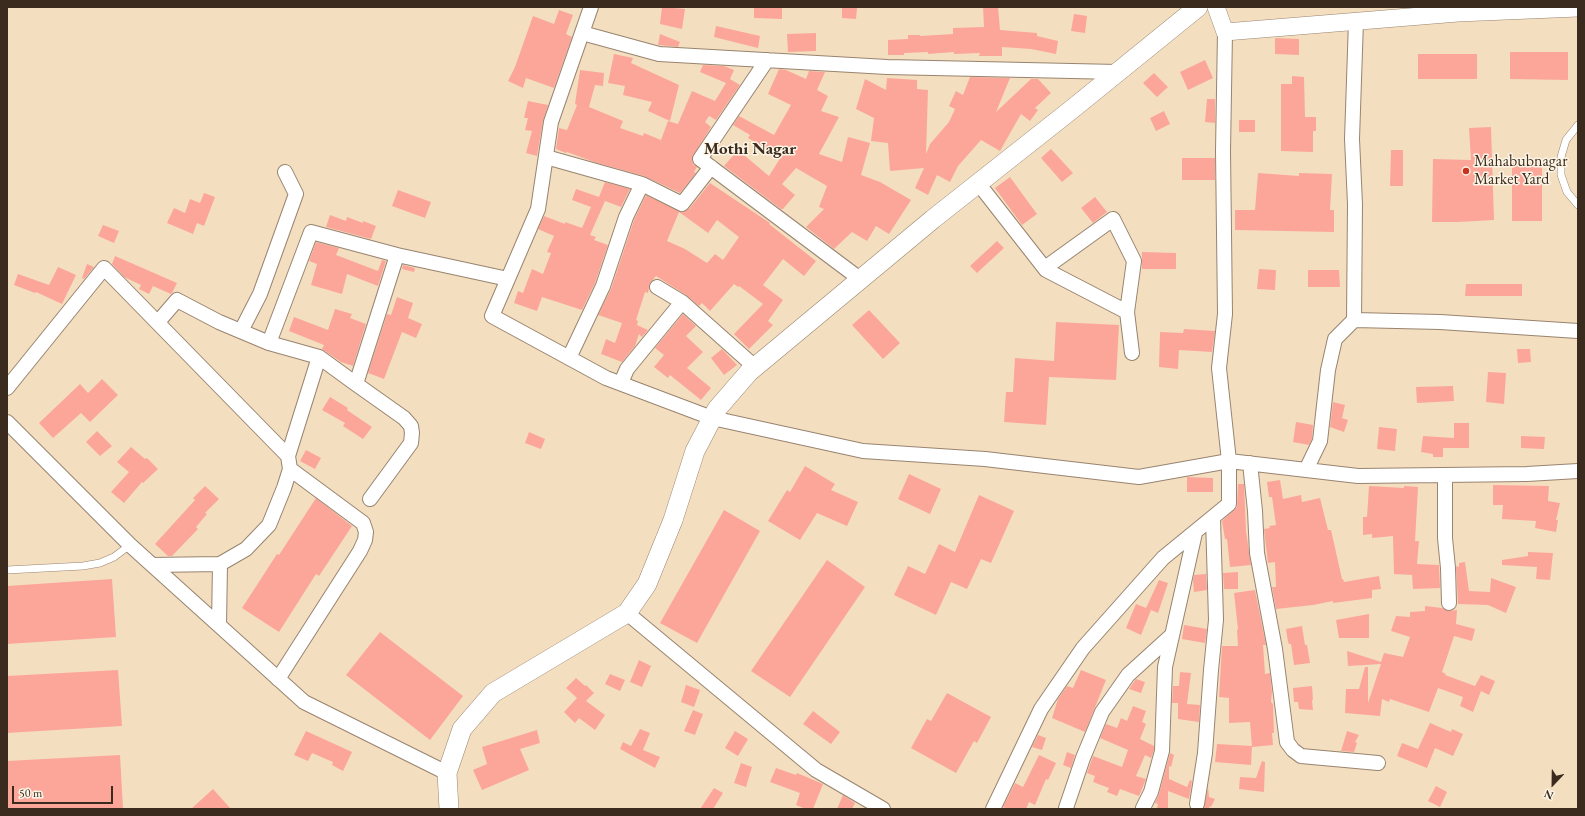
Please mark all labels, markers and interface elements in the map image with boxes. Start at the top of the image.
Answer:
district label: Mothi Nagar [704,139,796,159]
place label: Mahabubnagar Market Yard [1474,152,1568,190]
marker: Mahabubnagar Market Yard [1461,166,1471,176]
north arrow [1533,764,1573,804]
scale bar [14,778,115,804]
text: 50 m [19,785,42,801]
text: N [1542,787,1555,803]

